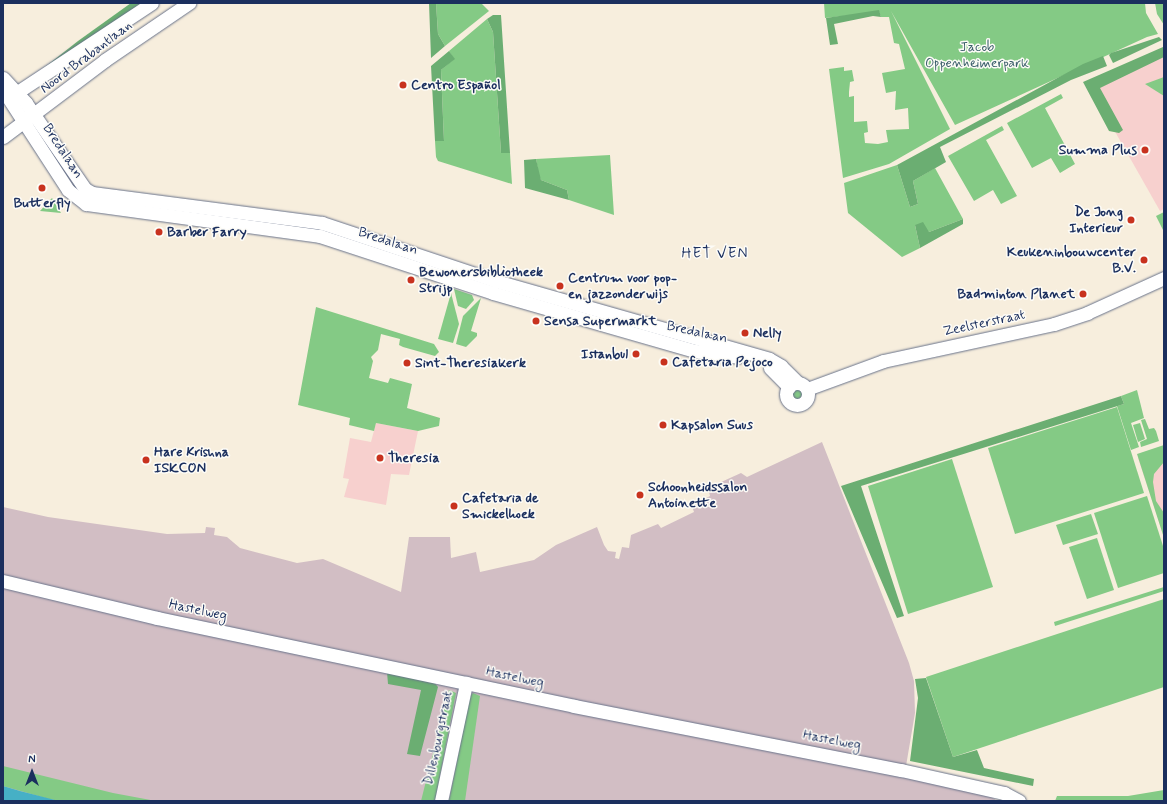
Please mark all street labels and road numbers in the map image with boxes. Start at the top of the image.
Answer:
street label: Noord Brabantlaan [37,17,135,97]
street label: Bredalaan [39,121,87,181]
street label: Bredalaan [356,223,420,259]
street label: Zeelsterstraat [941,306,1027,340]
street label: Bredalaan [665,317,729,347]
street label: Hastelweg [167,596,229,624]
street label: Hastelweg [484,663,546,691]
street label: Dillenburgstraat [420,689,456,787]
street label: Hastelweg [801,726,863,754]

